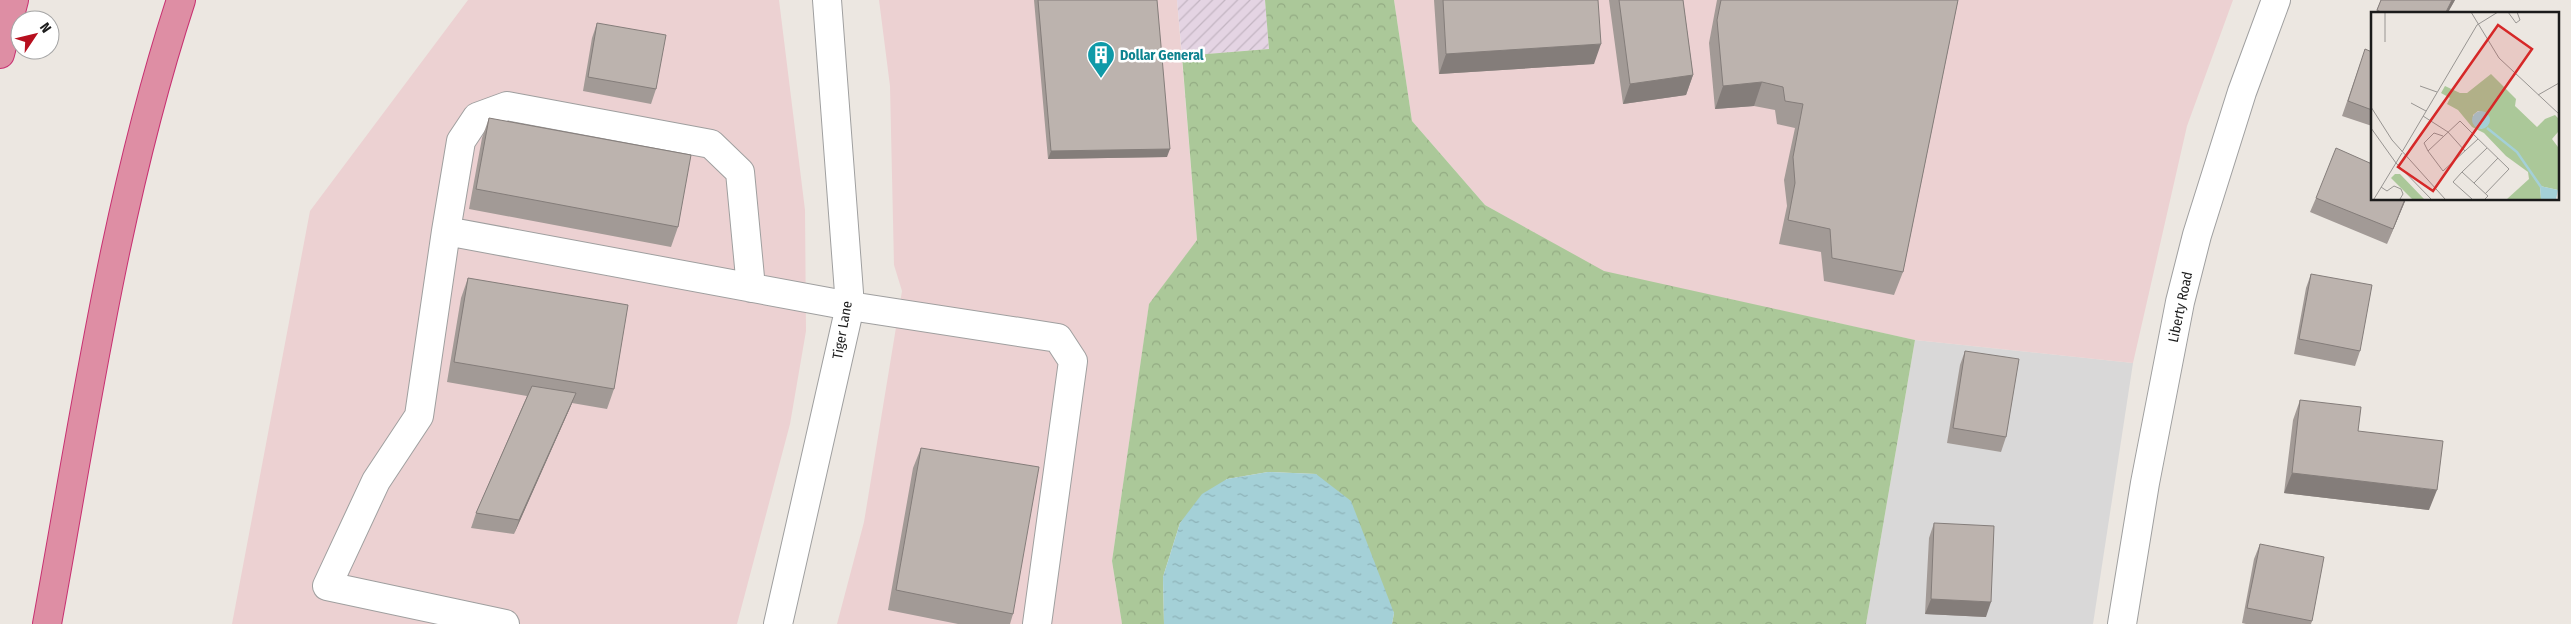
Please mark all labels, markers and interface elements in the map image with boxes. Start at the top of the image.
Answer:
north arrow [10,10,60,60]
inset map [2371,12,2558,200]
text: N [36,20,55,36]
building icon: Dollar General [1086,40,1116,79]
place label: Dollar General [1120,47,1204,64]
street label: Liberty Road [2165,270,2196,344]
street label: Tiger Lane [829,300,856,360]

